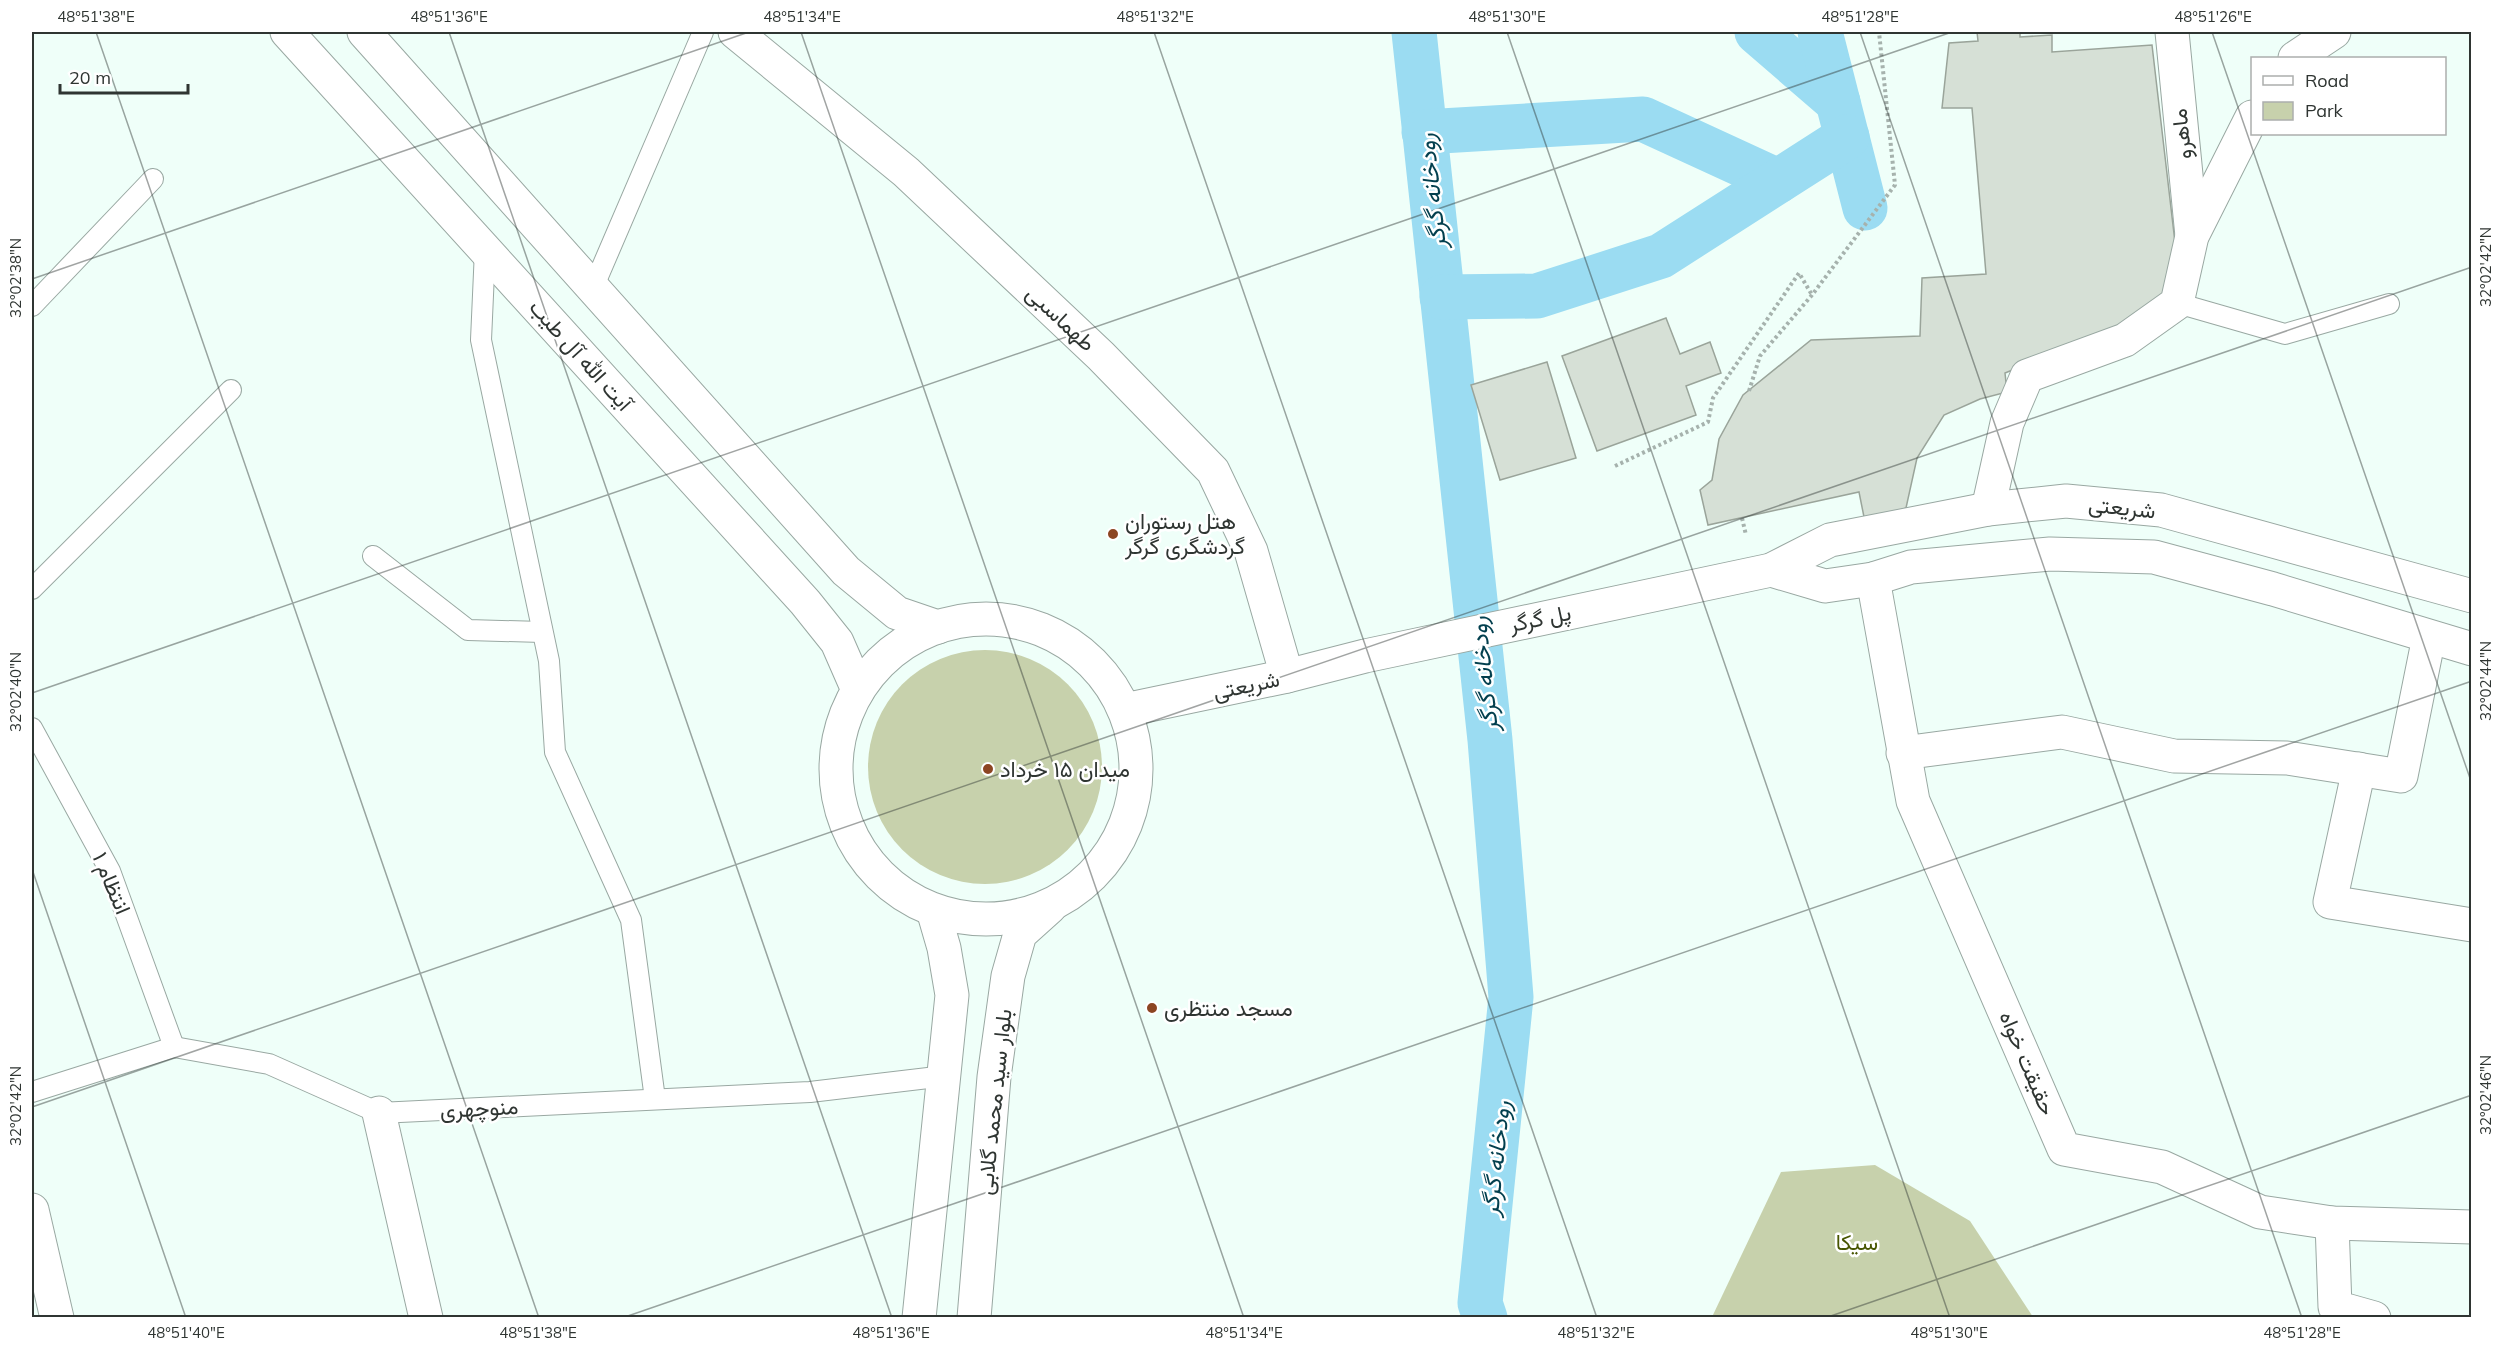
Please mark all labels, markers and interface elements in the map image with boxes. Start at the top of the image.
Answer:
text: 48°51'38"E [57,7,135,26]
text: 48°51'36"E [410,7,488,26]
text: 48°51'34"E [763,7,841,26]
text: 48°51'32"E [1116,7,1194,26]
text: 48°51'30"E [1468,7,1546,26]
text: 48°51'28"E [1821,7,1899,26]
text: 48°51'26"E [2174,7,2252,26]
scale bar [60,57,188,95]
legend [2251,57,2446,135]
text: 20 m [69,66,111,89]
text: Road [2305,69,2349,92]
text: Park [2305,99,2344,122]
street label: ماهرو [2164,107,2198,161]
water label: رودخانه گرگر [1410,132,1453,252]
text: 32°02'42"N [2476,227,2495,307]
text: 32°02'38"N [6,238,25,318]
street label: طهماسبی [1020,279,1102,357]
street label: آیت الله آل طیب [524,293,640,418]
street label: شریعتی [2087,490,2157,524]
place label: هتل رستوران گردشگری گرگر [1124,507,1245,560]
marker: هتل رستوران گردشگری گرگر [1106,527,1120,541]
street label: پل گرگر [1506,598,1574,639]
water label: رودخانه گرگر [1462,615,1505,735]
text: 32°02'44"N [2476,641,2495,721]
text: 32°02'40"N [6,652,25,732]
street label: شریعتی [1210,664,1282,706]
place label: میدان ۱۵ خرداد [1000,755,1130,783]
marker: میدان ۱۵ خرداد [981,762,995,776]
street label: انتظام ۱ [85,848,138,919]
place label: مسجد منتظری [1164,994,1293,1022]
marker: مسجد منتظری [1145,1001,1159,1015]
street label: حقیقت خواه [1993,1007,2063,1119]
street label: بلوار سید محمد گلابی [970,1008,1018,1196]
text: 32°02'46"N [2476,1055,2495,1135]
text: 32°02'42"N [6,1066,25,1146]
street label: منوچهری [439,1092,519,1125]
water label: رودخانه گرگر [1474,1099,1517,1219]
park label: سیکا [1836,1228,1878,1256]
text: 48°51'40"E [147,1323,225,1342]
text: 48°51'38"E [499,1323,577,1342]
text: 48°51'36"E [852,1323,930,1342]
text: 48°51'34"E [1205,1323,1283,1342]
text: 48°51'32"E [1557,1323,1635,1342]
text: 48°51'30"E [1910,1323,1988,1342]
text: 48°51'28"E [2263,1323,2341,1342]

